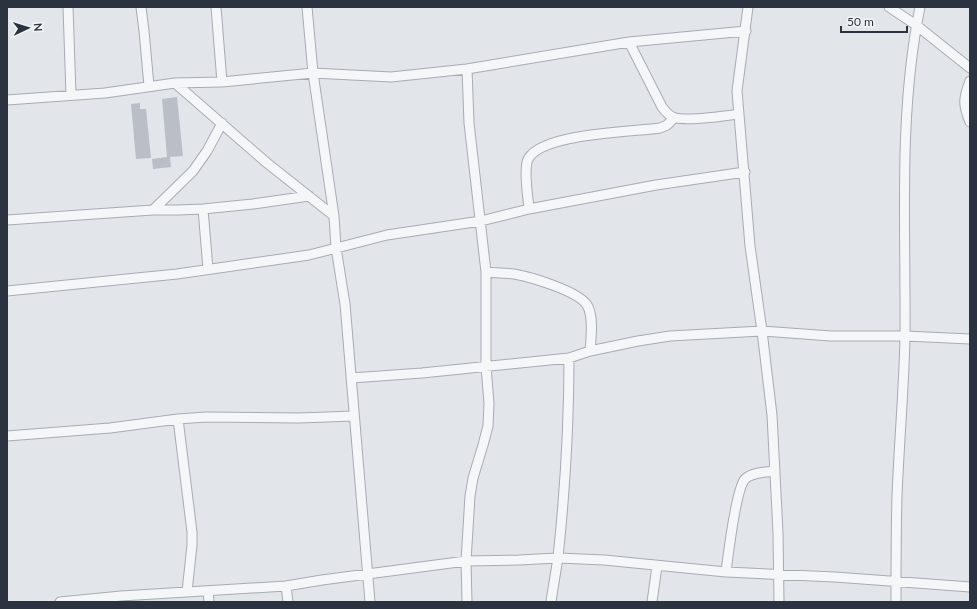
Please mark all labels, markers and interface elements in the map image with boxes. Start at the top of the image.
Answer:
north arrow [8,8,48,48]
scale bar [841,8,907,34]
text: 50 m [847,14,874,29]
text: N [32,23,45,32]

